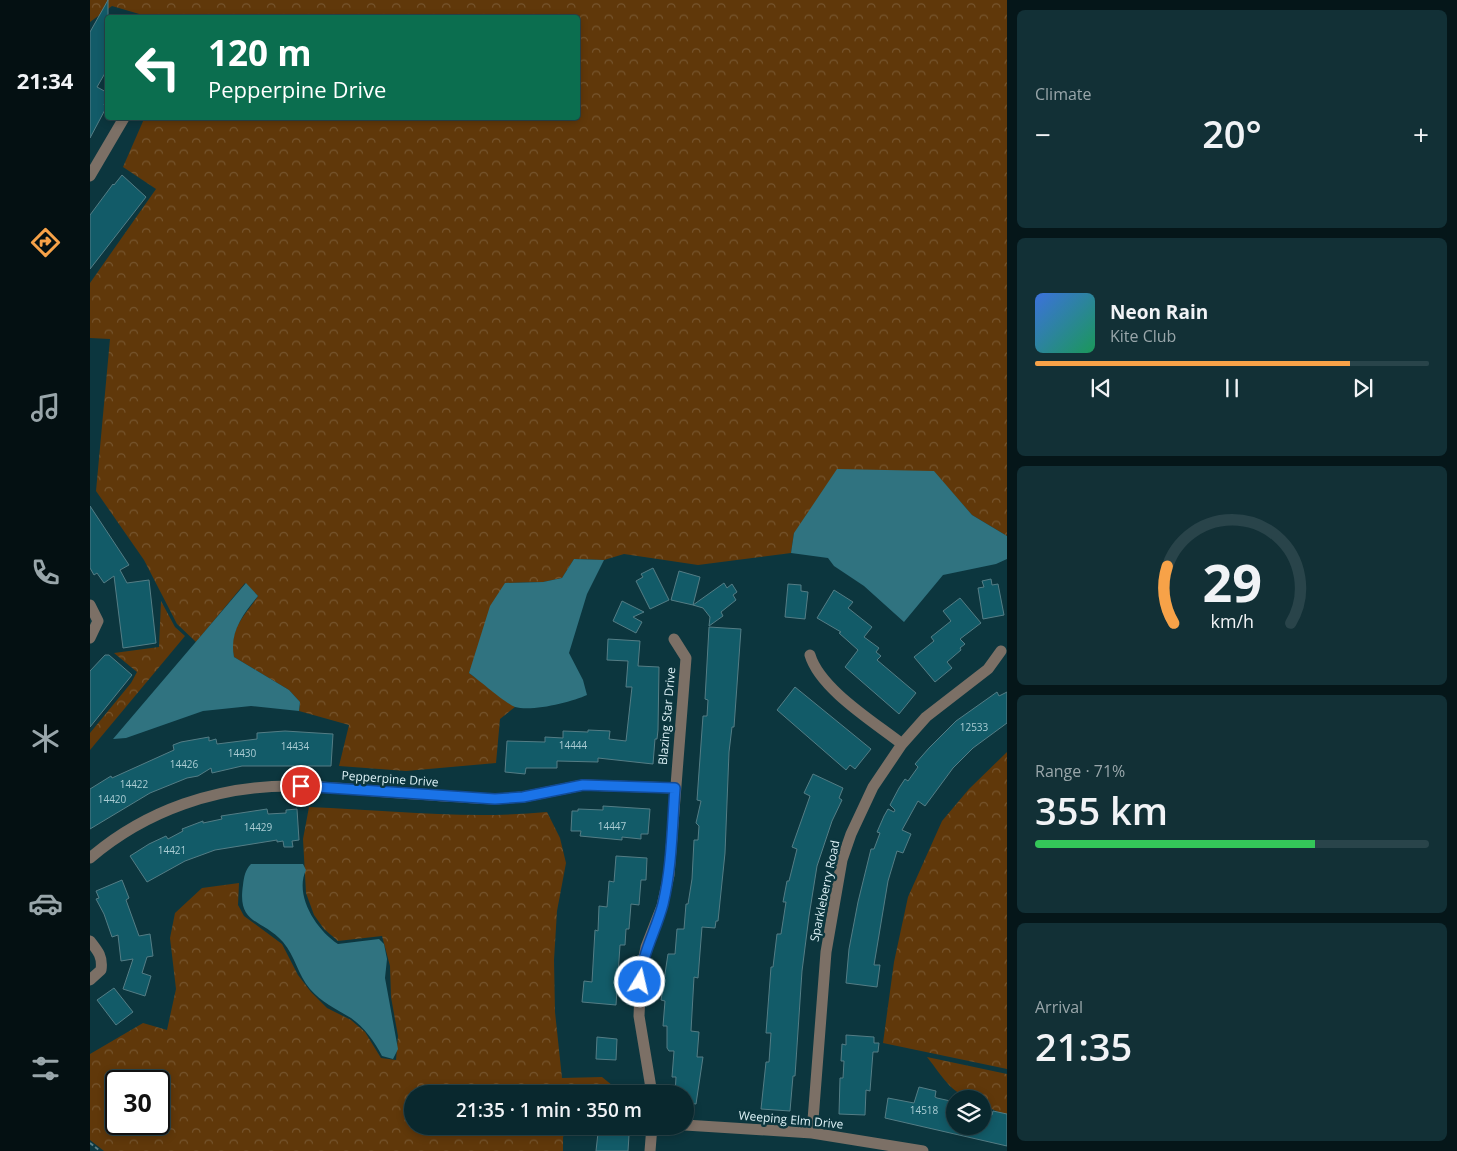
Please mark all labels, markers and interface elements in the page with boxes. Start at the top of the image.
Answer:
text: 120 m [208,29,312,76]
icon: left [125,35,190,100]
text: 21:34 [17,65,73,95]
text: Pepperpine Drive [208,74,386,104]
text: Climate [1035,83,1092,105]
text: 20° [1202,107,1262,159]
text: − [1035,115,1051,153]
text: + [1413,115,1429,153]
icon: directions [28,225,63,260]
text: Neon Rain [1110,299,1208,325]
text: Kite Club [1110,325,1176,347]
icon: previous [1087,374,1115,402]
icon: pause [1218,374,1246,402]
icon: next [1349,374,1377,402]
icon: music [28,390,63,425]
text: 29 [1202,546,1262,617]
icon: phone [28,555,63,590]
text: km/h [1210,609,1254,633]
street label: Blazing Star Drive [654,666,679,766]
house number: 12533 [960,720,989,734]
icon: climate [28,721,63,756]
house number: 14444 [559,738,588,752]
house number: 14434 [281,739,310,753]
house number: 14430 [228,746,257,760]
house number: 14426 [170,757,199,771]
text: Range · 71% [1035,760,1125,782]
pin [280,765,322,807]
street label: Pepperpine Drive [341,767,439,790]
icon: arrive [287,772,315,800]
house number: 14422 [120,777,149,791]
text: 355 km [1035,784,1168,836]
house number: 14420 [98,792,127,806]
house number: 14447 [598,819,627,833]
house number: 14429 [244,820,273,834]
street label: Sparkleberry Road [805,839,844,943]
house number: 14421 [158,843,186,857]
icon: car [28,886,63,921]
position arrow [613,955,665,1007]
text: Arrival [1035,996,1083,1018]
text: 21:35 [1035,1020,1132,1072]
icon: filters [28,1051,63,1086]
speed limit sign: 30 [105,1070,170,1135]
map controls [946,1090,991,1135]
button: layers [946,1090,991,1135]
text: 21:35 · 1 min · 350 m [456,1097,642,1123]
house number: 14518 [910,1103,939,1117]
street label: Weeping Elm Drive [738,1106,844,1133]

